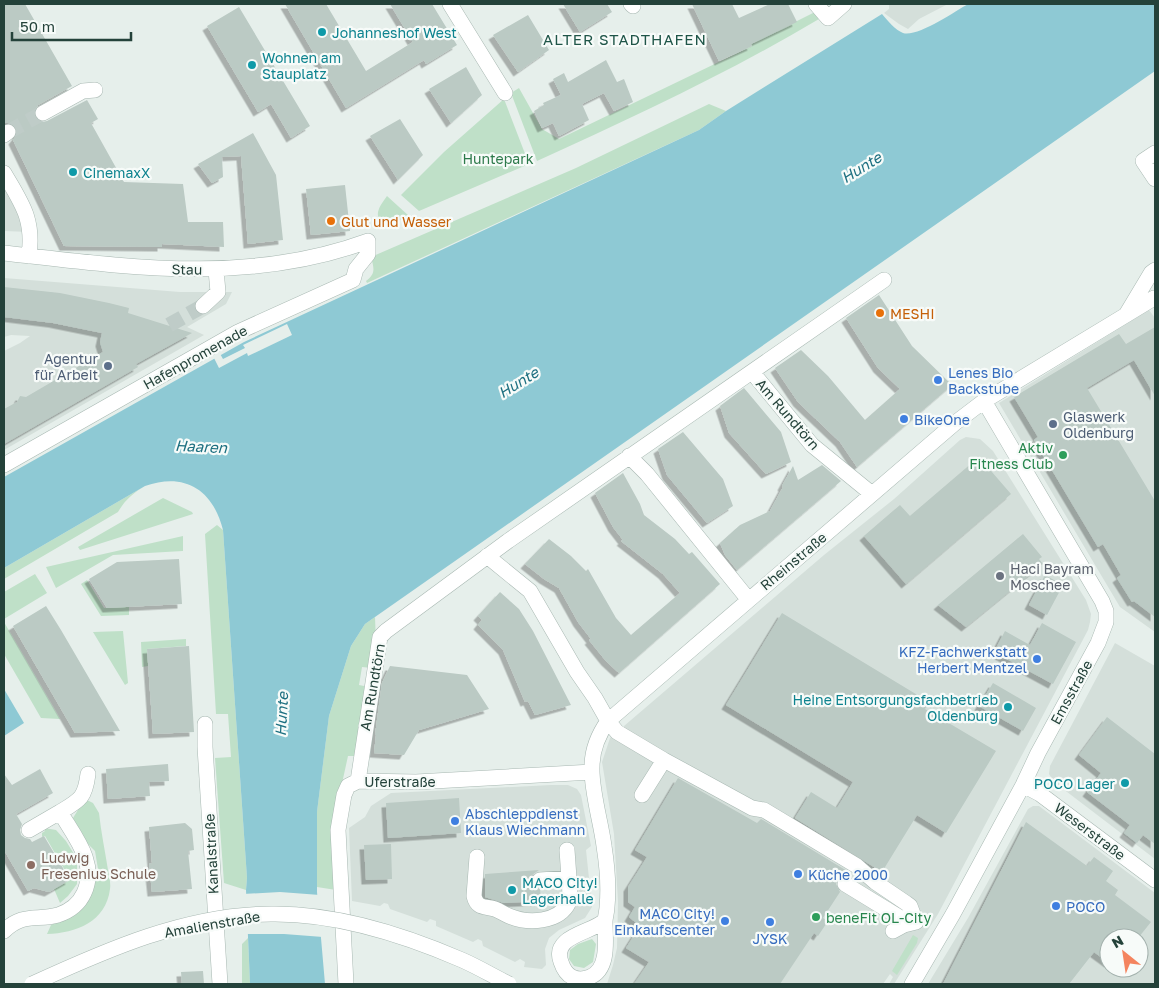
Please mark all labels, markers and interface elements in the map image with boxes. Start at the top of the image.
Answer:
scale bar [12,10,131,42]
text: 50 m [20,17,55,35]
place label: Johanneshof West [332,24,457,41]
marker: Johanneshof West [316,26,328,38]
district label: ALTER STADTHAFEN [543,30,707,48]
place label: Wohnen am Stauplatz [262,49,341,82]
marker: Wohnen am Stauplatz [246,59,258,71]
water label: Hunte [837,147,886,186]
park label: Huntepark [462,150,534,167]
place label: CinemaxX [83,164,150,181]
marker: CinemaxX [67,166,79,178]
place label: Glut und Wasser [341,213,452,230]
marker: Glut und Wasser [325,215,337,227]
street label: Stau [172,260,202,278]
place label: MESHI [890,305,935,322]
marker: MESHI [874,307,886,319]
street label: Hafenpromenade [140,321,250,393]
place label: Agentur für Arbeit [35,350,99,383]
marker: Agentur für Arbeit [102,360,114,372]
water label: Hunte [494,362,543,401]
place label: Lenes Bio Backstube [948,364,1019,397]
marker: Lenes Bio Backstube [932,374,944,386]
street label: Am Rundtörn [753,375,823,453]
place label: Glaswerk Oldenburg [1063,408,1134,441]
place label: BikeOne [914,411,970,428]
marker: BikeOne [898,413,910,425]
marker: Glaswerk Oldenburg [1047,418,1059,430]
water label: Haaren [175,436,228,456]
place label: Aktiv Fitness Club [969,439,1053,472]
marker: Aktiv Fitness Club [1057,449,1069,461]
street label: Rheinstraße [756,528,830,594]
place label: Haci Bayram Moschee [1010,560,1094,593]
marker: Haci Bayram Moschee [994,570,1006,582]
street label: Am Rundtörn [356,642,388,732]
place label: KFZ-Fachwerkstatt Herbert Mentzel [899,643,1027,676]
marker: KFZ-Fachwerkstatt Herbert Mentzel [1031,653,1043,665]
street label: Emsstraße [1046,657,1096,727]
water label: Hunte [271,690,291,737]
place label: Heine Entsorgungsfachbetrieb Oldenburg [793,691,998,724]
marker: Heine Entsorgungsfachbetrieb Oldenburg [1002,701,1014,713]
street label: Uferstraße [364,773,436,790]
place label: POCO Lager [1034,775,1116,792]
marker: POCO Lager [1119,777,1131,789]
street label: Weserstraße [1051,799,1129,863]
place label: Abschleppdienst Klaus Wiechmann [465,805,585,838]
street label: Kanalstraße [200,813,222,895]
marker: Abschleppdienst Klaus Wiechmann [449,815,461,827]
place label: Ludwig Fresenius Schule [41,849,156,882]
marker: Ludwig Fresenius Schule [25,859,37,871]
place label: Küche 2000 [808,866,888,883]
marker: Küche 2000 [792,868,804,880]
place label: MACO City! Lagerhalle [522,874,598,907]
marker: MACO City! Lagerhalle [506,884,518,896]
place label: POCO [1066,898,1105,915]
marker: POCO [1050,900,1062,912]
place label: MACO City! Einkaufscenter [614,905,716,938]
street label: Amalienstraße [163,907,261,941]
place label: beneFit OL-City [826,909,931,926]
marker: beneFit OL-City [810,911,822,923]
marker: MACO City! Einkaufscenter [719,915,731,927]
marker: JYSK [764,916,776,928]
north arrow [1099,928,1149,978]
place label: JYSK [752,930,788,947]
text: N [1108,931,1126,951]

